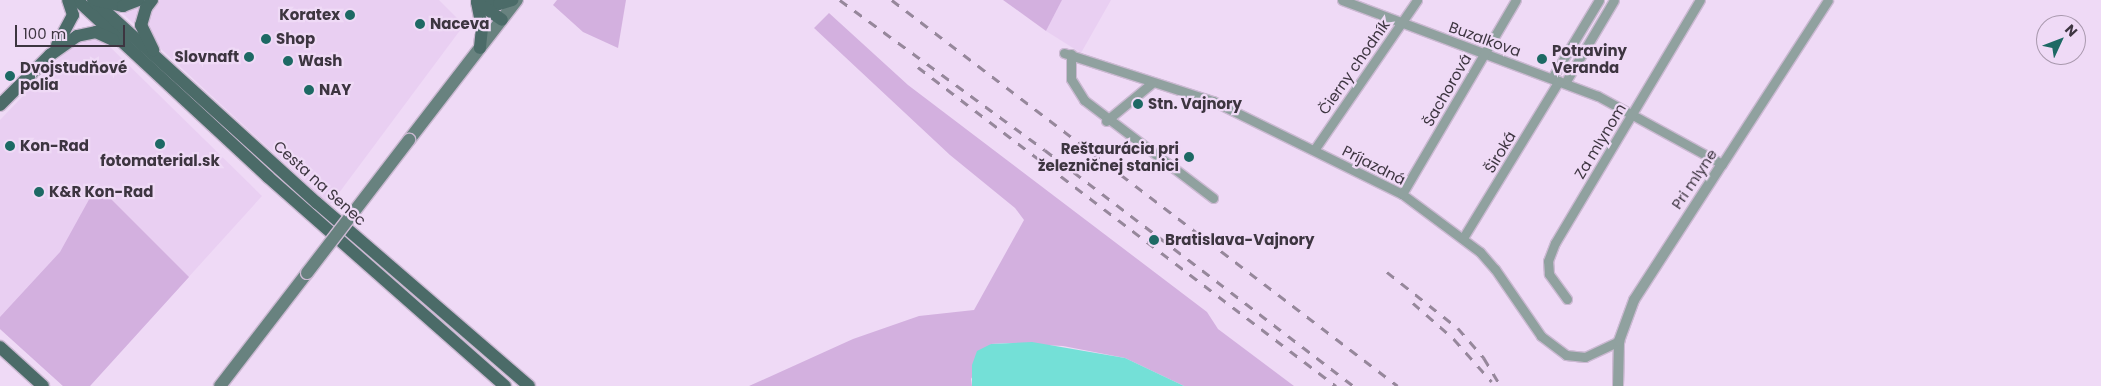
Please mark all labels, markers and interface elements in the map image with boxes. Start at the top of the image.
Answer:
place label: Koratex [279,6,340,24]
marker: Koratex [344,9,356,21]
scale bar [18,15,128,47]
place label: Naceva [430,15,489,33]
north arrow [2036,15,2086,65]
street label: Čierny chodník [1315,16,1393,118]
marker: Naceva [414,18,426,30]
street label: Buzalkova [1447,18,1523,60]
text: N [2060,20,2082,41]
text: 100 m [23,23,66,44]
place label: Shop [276,30,315,48]
marker: Shop [260,33,272,45]
place label: Potraviny Veranda [1552,41,1627,76]
place label: Slovnaft [175,48,239,66]
street label: Šachorová [1419,50,1475,130]
marker: Slovnaft [243,51,255,63]
place label: Wash [298,52,342,70]
marker: Potraviny Veranda [1536,53,1548,65]
marker: Wash [282,55,294,67]
place label: Dvojstudňové polia [20,58,127,93]
marker: Dvojstudňové polia [4,70,16,82]
place label: NAY [319,81,351,99]
marker: NAY [303,84,315,96]
place label: Stn. Vajnory [1148,95,1242,113]
marker: Stn. Vajnory [1132,98,1144,110]
street label: Za mlynom [1571,100,1629,182]
street label: Široká [1481,128,1519,176]
place label: Kon-Rad [20,137,89,155]
street label: Cesta na Senec [270,137,370,229]
marker: fotomaterial.sk [154,138,166,150]
place label: Reštaurácia pri železničnej stanici [1038,139,1179,174]
marker: Kon-Rad [4,140,16,152]
street label: Príjazdná [1339,141,1409,189]
street label: Pri mlyne [1667,146,1721,212]
marker: Reštaurácia pri železničnej stanici [1183,151,1195,163]
place label: fotomaterial.sk [100,152,220,170]
place label: K&R Kon-Rad [49,183,153,201]
marker: K&R Kon-Rad [33,186,45,198]
place label: Bratislava-Vajnory [1165,231,1314,249]
marker: Bratislava-Vajnory [1147,233,1161,247]

